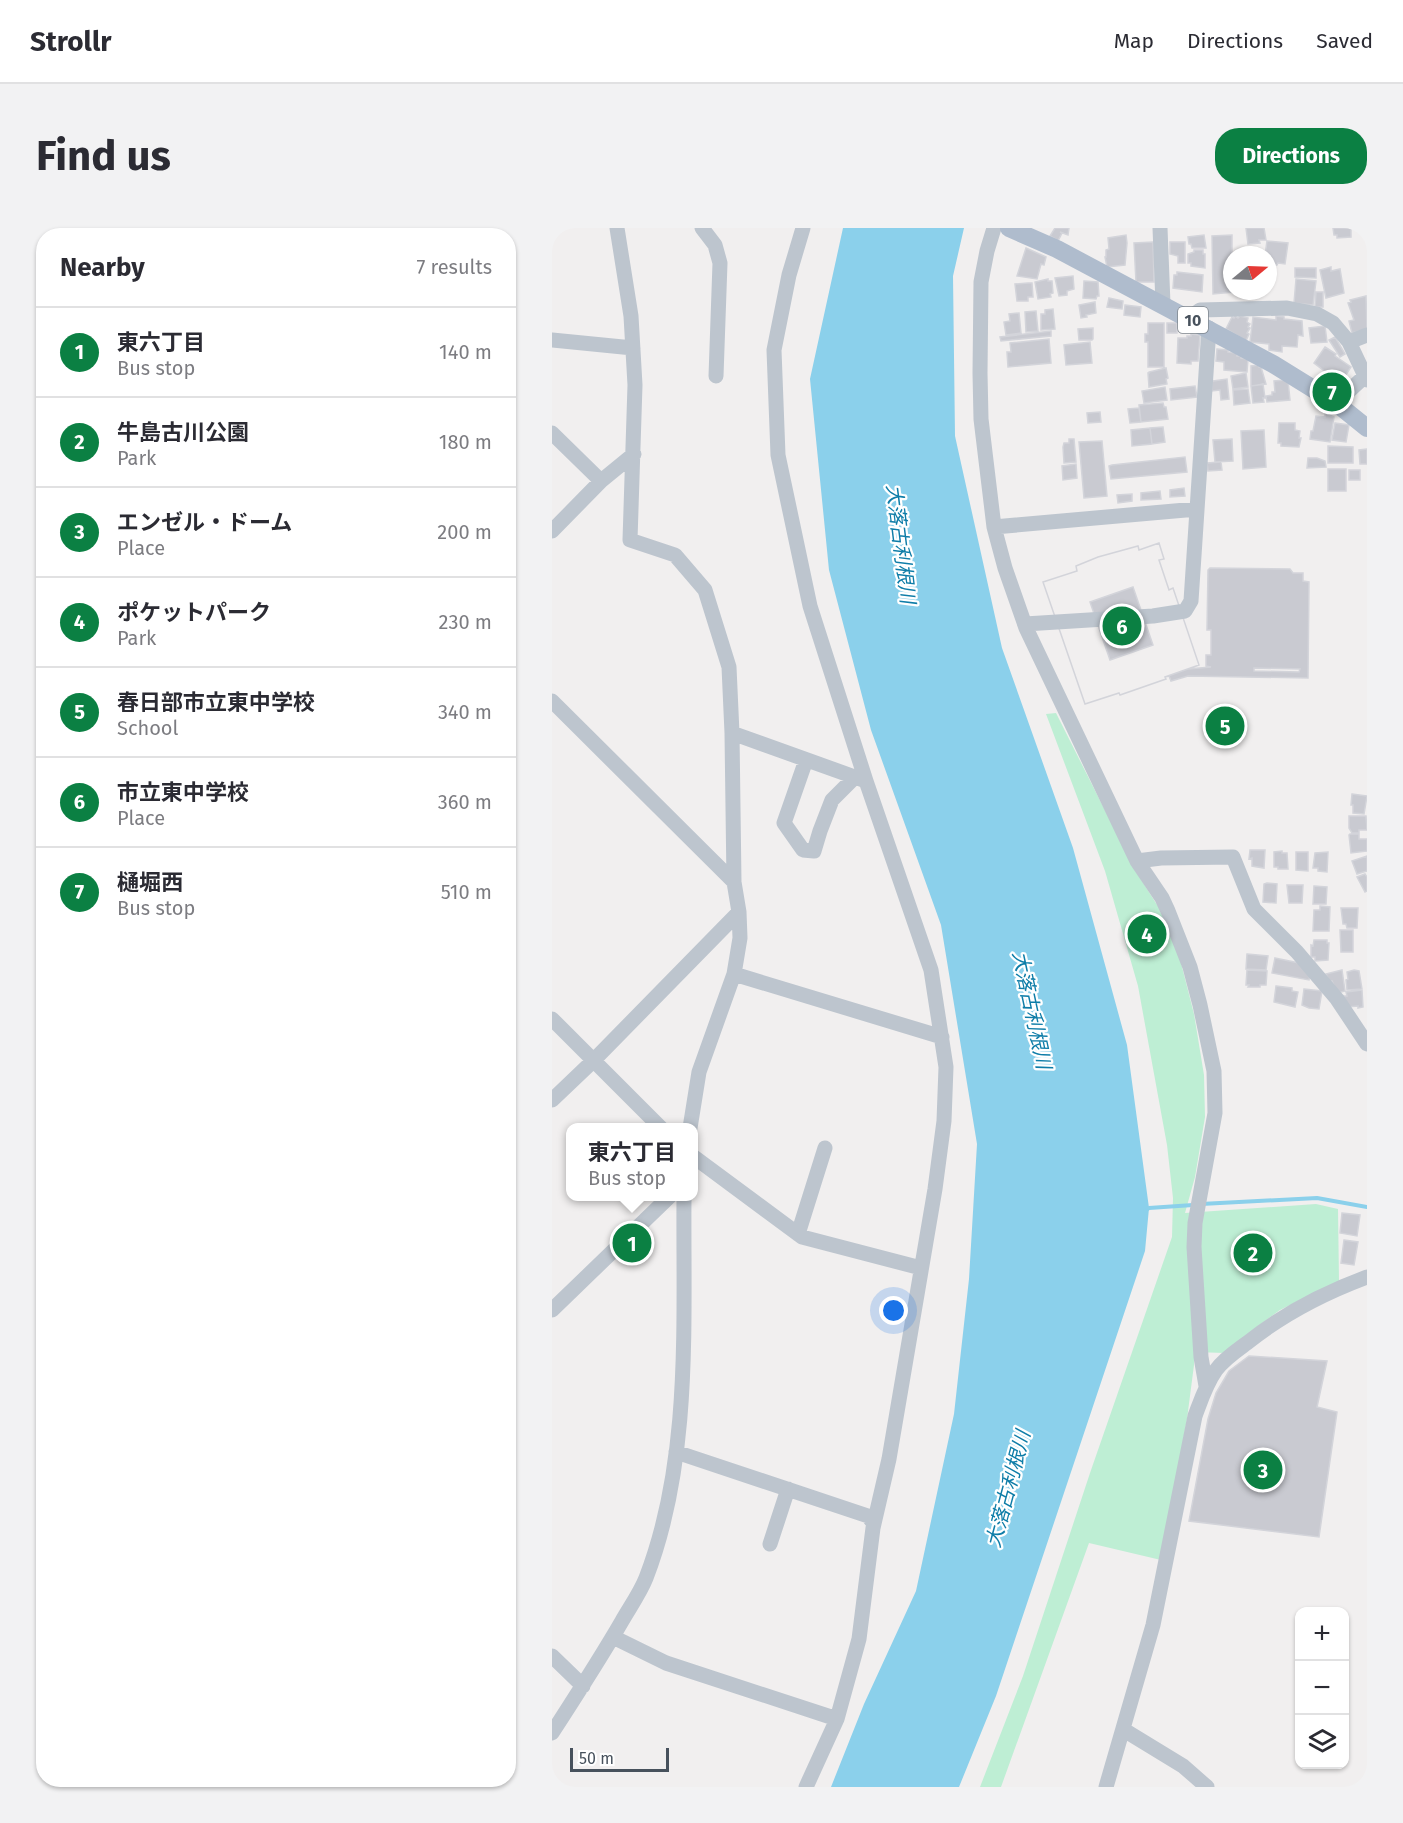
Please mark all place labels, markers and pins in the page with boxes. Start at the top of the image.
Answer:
pin: 7 [1312,370,1352,414]
pin: 6 [1102,604,1142,648]
pin: 5 [1206,704,1244,748]
pin: 4 [1128,912,1166,956]
pin: 1 [612,1220,652,1266]
pin: 2 [1234,1230,1272,1276]
pin: 3 [1244,1448,1282,1492]

